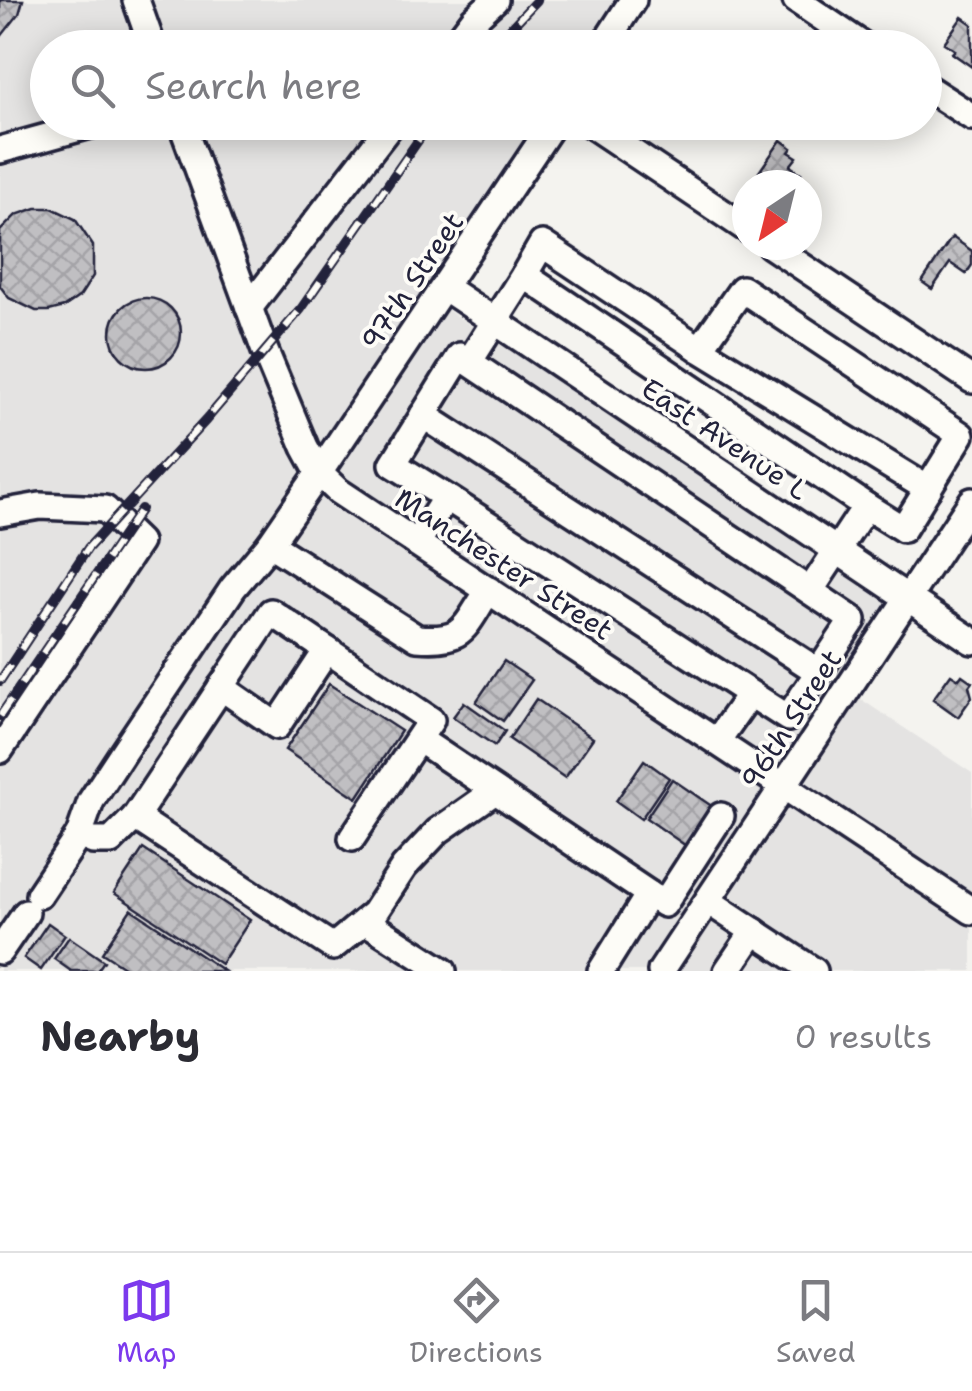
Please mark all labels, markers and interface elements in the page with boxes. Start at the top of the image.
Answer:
search box [30,30,942,140]
icon: search [65,58,120,113]
text: Search here [145,60,362,111]
north arrow [732,170,822,260]
street label: 97th Street [352,205,472,357]
street label: East Avenue L [634,369,816,509]
street label: Manchester Street [388,479,620,649]
street label: 96th Street [732,642,850,796]
text: Nearby [40,1008,200,1064]
text: 0 results [795,1015,932,1058]
tab: Map [117,1273,176,1371]
tab: Directions [409,1273,543,1371]
tab: Saved [776,1273,855,1371]

